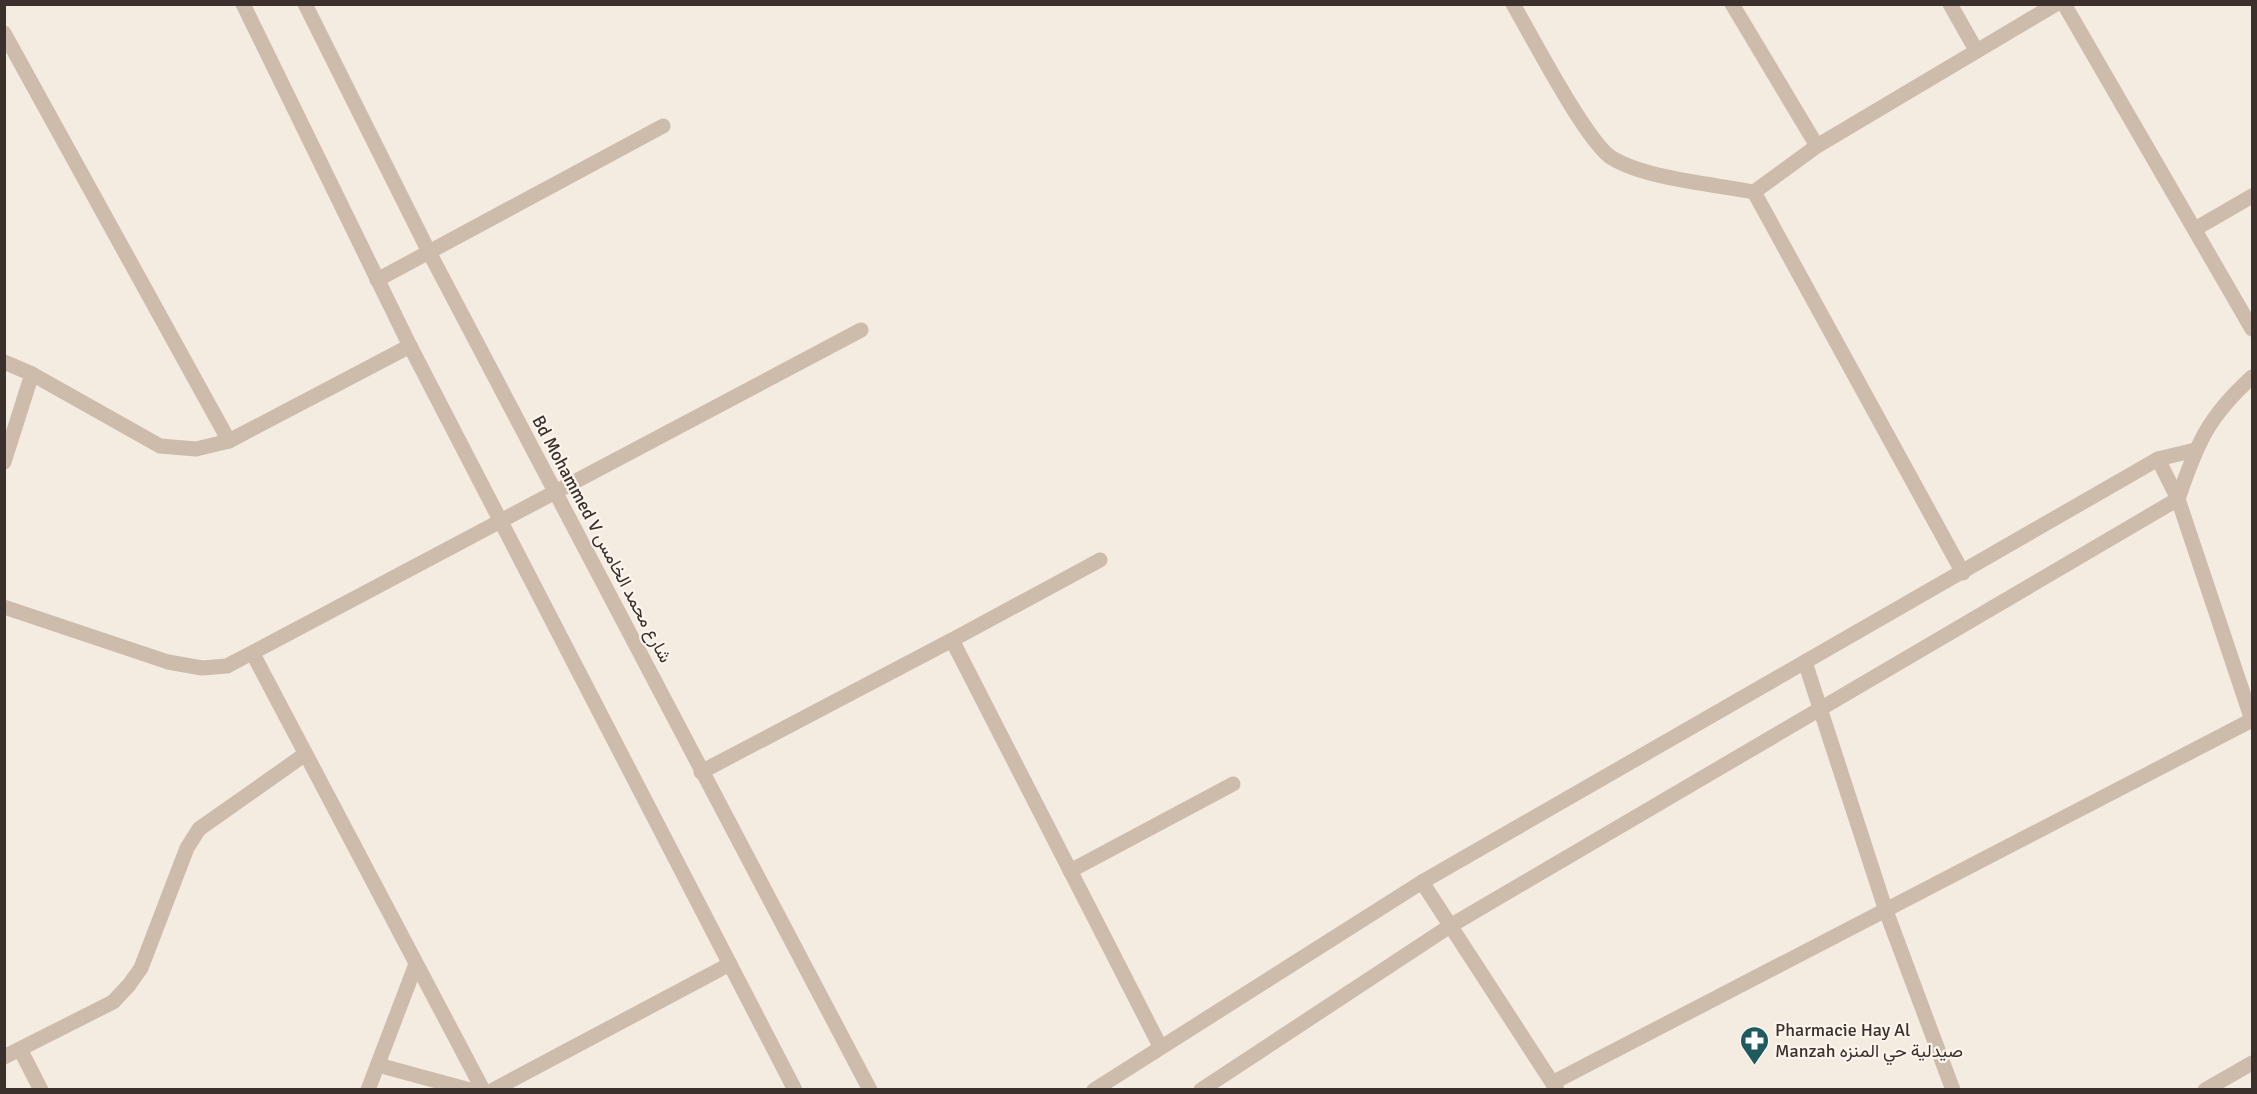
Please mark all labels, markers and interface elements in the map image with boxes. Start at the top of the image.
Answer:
street label: Bd Mohammed V شارع محمد الخامس [526,412,677,667]
place label: Pharmacie Hay Al Manzah صيدلية حي المنزه [1775,1019,1963,1066]
pharmacy icon: Pharmacie Hay Al Manzah صيدلية حي المنزه [1738,1024,1770,1066]

